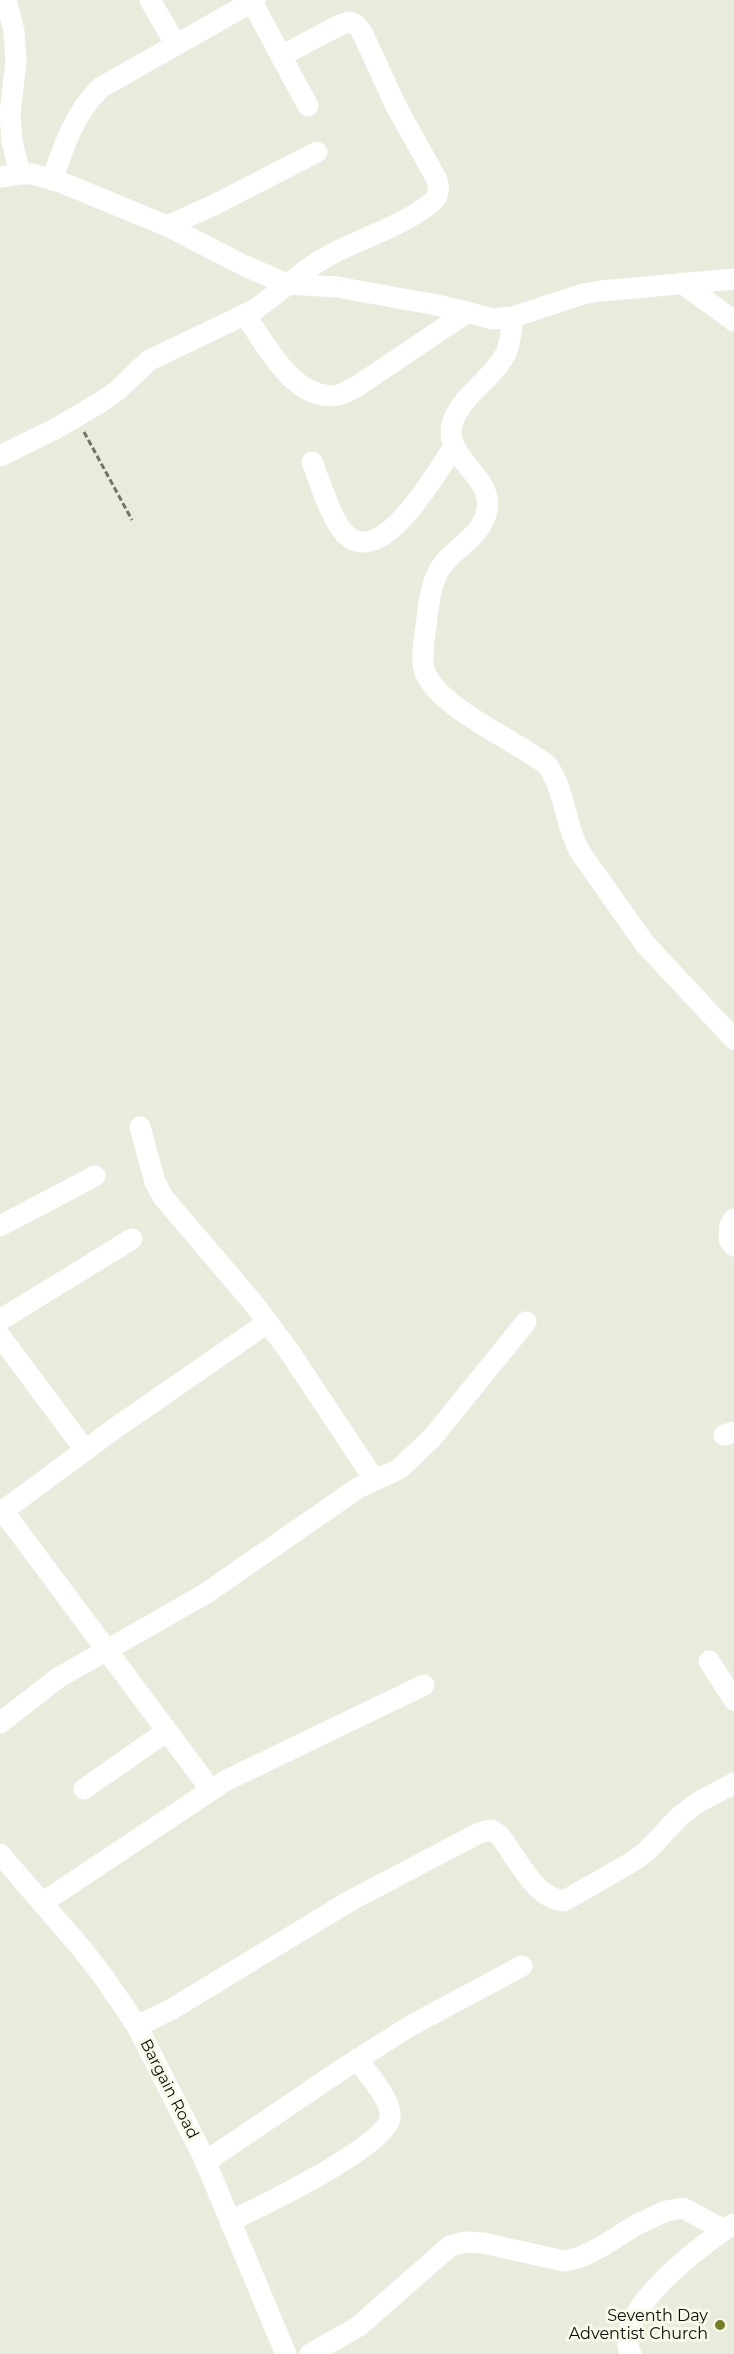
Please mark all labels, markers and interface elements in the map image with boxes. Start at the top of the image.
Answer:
street label: Bargain Road [136,2036,202,2142]
place label: Seventh Day Adventist Church [569,2306,708,2344]
marker: Seventh Day Adventist Church [713,2318,727,2332]

